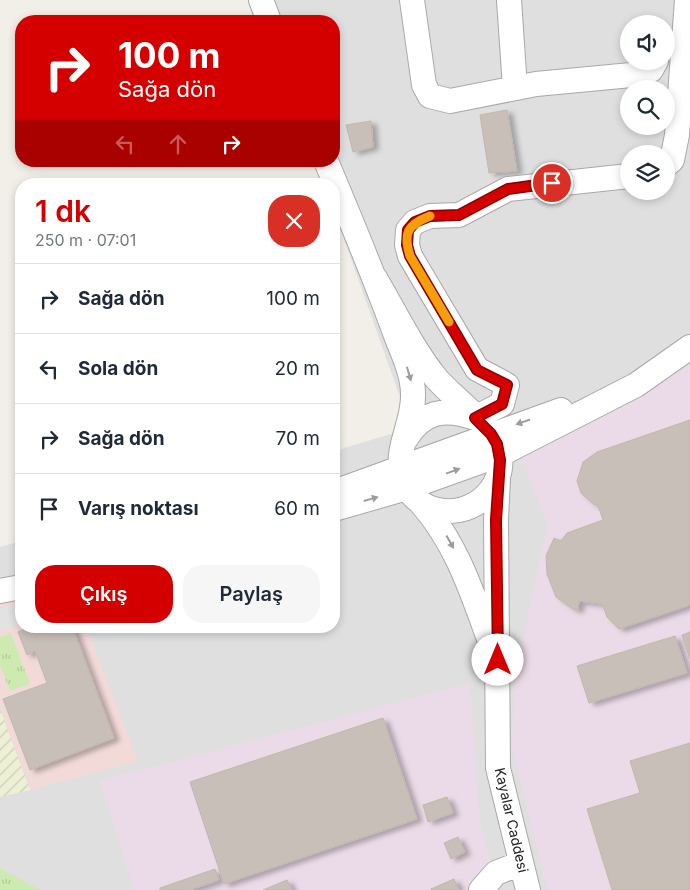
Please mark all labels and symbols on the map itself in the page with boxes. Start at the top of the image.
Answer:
pin [531,162,573,204]
one-way arrow [405,366,413,381]
one-way arrow [516,419,531,427]
one-way arrow [446,467,461,475]
one-way arrow [363,494,378,502]
one-way arrow [445,535,454,548]
position arrow [471,633,523,685]
street label: Kayalar Caddesi [492,766,532,874]

